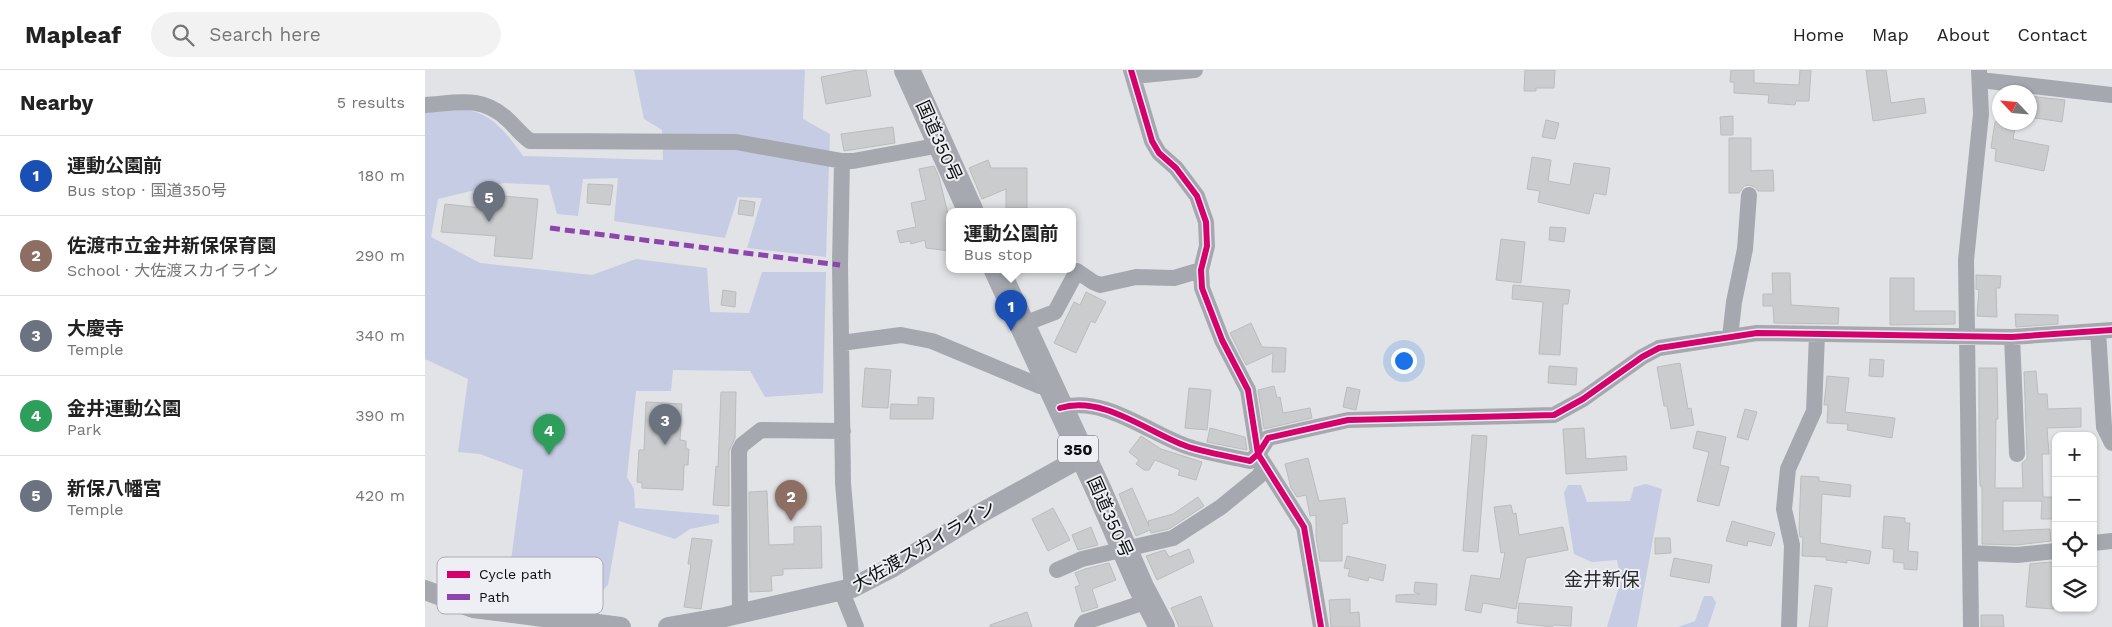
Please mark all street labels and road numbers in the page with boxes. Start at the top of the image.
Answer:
street label: 国道350号 [912,97,967,184]
road number: 350 [1058,436,1098,462]
street label: 国道350号 [1083,473,1138,560]
street label: 大佐渡スカイライン [848,496,999,595]

